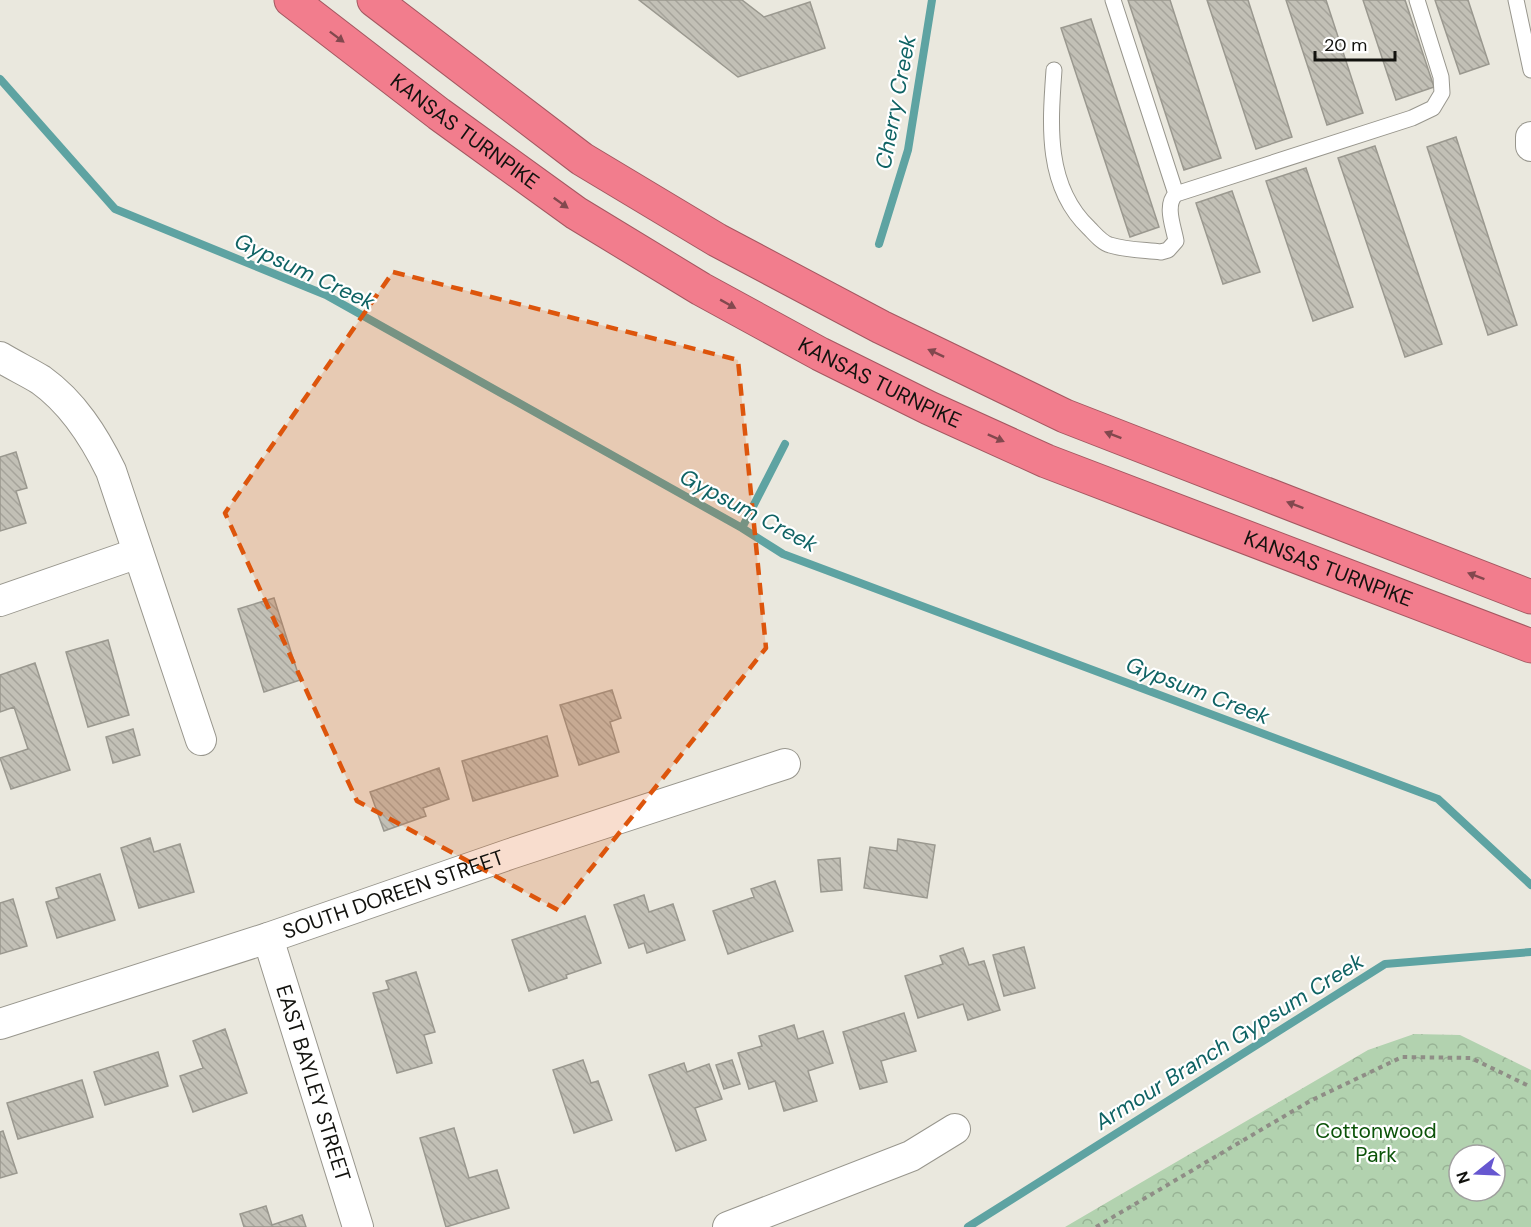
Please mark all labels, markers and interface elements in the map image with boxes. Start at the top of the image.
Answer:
scale bar [1315,24,1394,62]
one-way arrow [329,30,344,42]
water label: Cherry Creek [868,32,923,172]
text: 20 m [1324,33,1367,57]
street label: KANSAS TURNPIKE [384,67,545,196]
one-way arrow [554,196,569,208]
water label: Gypsum Creek [230,226,380,317]
one-way arrow [719,299,736,309]
street label: KANSAS TURNPIKE [793,331,966,435]
one-way arrow [928,348,945,357]
one-way arrow [1104,429,1122,439]
one-way arrow [987,433,1005,443]
water label: Gypsum Creek [675,462,823,559]
one-way arrow [1286,500,1304,510]
street label: KANSAS TURNPIKE [1240,524,1417,614]
one-way arrow [1467,571,1485,581]
water label: Gypsum Creek [1122,650,1275,732]
street label: SOUTH DOREEN STREET [279,843,508,946]
water label: Armour Branch Gypsum Creek [1088,946,1370,1137]
street label: EAST BAYLEY STREET [269,981,357,1185]
park label: Cottonwood Park [1315,1117,1437,1169]
north arrow [1447,1143,1507,1203]
text: N [1451,1169,1475,1186]

